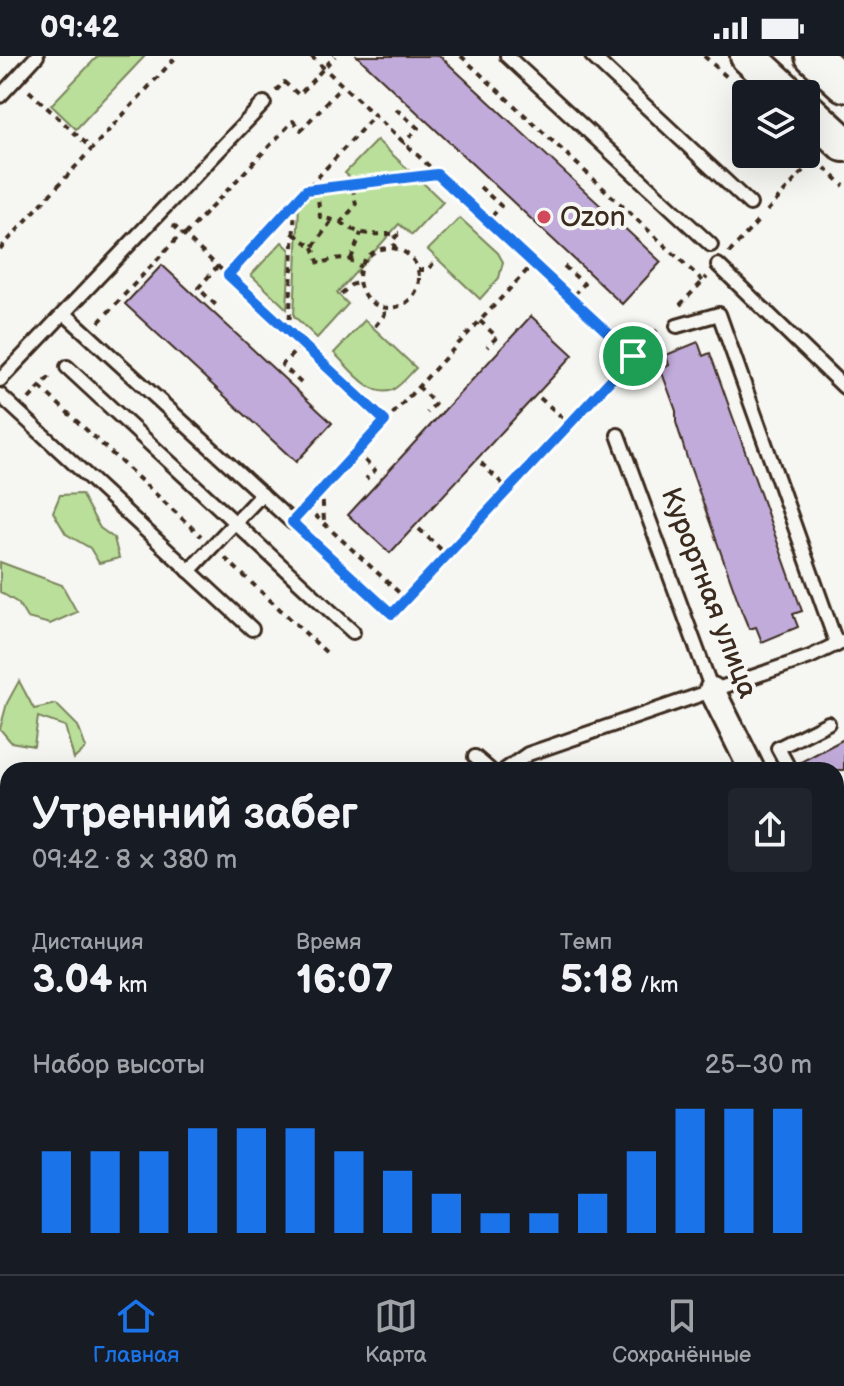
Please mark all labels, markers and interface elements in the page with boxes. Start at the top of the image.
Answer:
text: 09:42 [40,10,119,46]
map controls [732,80,820,168]
button: layers [732,80,820,168]
place label: Ozon [560,201,626,234]
marker: Ozon [535,208,553,226]
pin [599,322,667,390]
icon: arrive [611,334,655,378]
street label: Курортная улица [654,483,764,703]
text: Утренний забег [32,788,358,841]
button: share [728,788,812,872]
text: 09:42 · 8 × 380 m [32,845,237,876]
text: Дистанция [32,929,143,956]
text: Время [296,929,361,956]
text: Темп [560,929,612,956]
text: 3.04 [32,956,113,1004]
text: 16:07 [296,956,394,1004]
text: 5:18 [560,956,634,1004]
text: km [113,972,148,999]
text: /km [634,972,678,999]
text: Набор высоты [32,1050,205,1081]
text: 25–30 m [705,1050,812,1081]
tab: Главная [93,1294,180,1369]
tab: Карта [365,1294,427,1369]
tab: Сохранённые [612,1294,751,1369]

